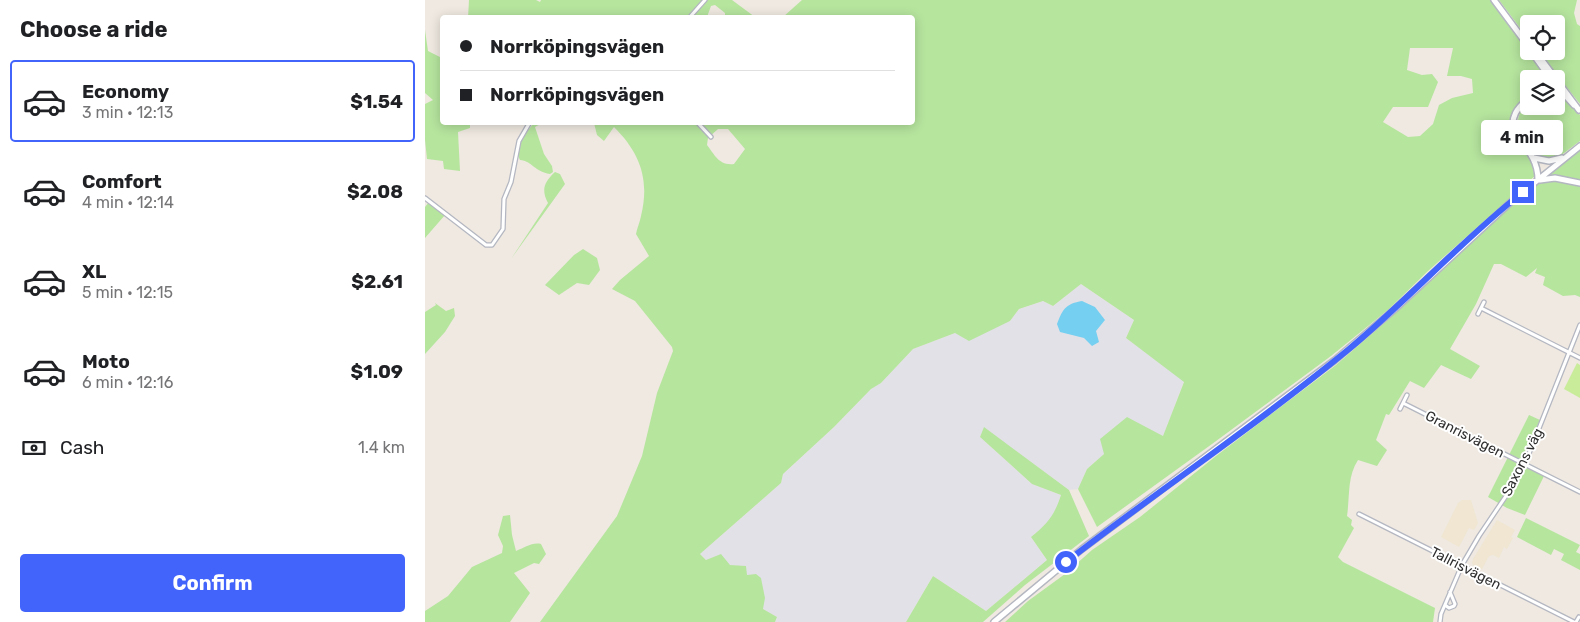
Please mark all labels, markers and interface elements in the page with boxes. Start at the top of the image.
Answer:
map controls [1520,15,1565,115]
button: locate [1520,15,1565,60]
text: Choose a ride [20,16,167,43]
text: Norrköpingsvägen [490,35,664,58]
button: layers [1520,70,1565,115]
icon: car [22,79,67,124]
text: Economy [82,80,169,103]
text: Norrköpingsvägen [490,83,664,106]
text: $1.54 [350,90,403,113]
text: 3 min · 12:13 [82,103,173,122]
callout: 4 min [1482,120,1564,154]
text: 4 min [1500,128,1544,147]
icon: car [22,169,67,214]
text: Comfort [82,170,162,193]
text: $2.08 [347,180,403,203]
route end [1512,181,1534,203]
text: 4 min · 12:14 [82,193,174,212]
icon: car [22,259,67,304]
text: XL [82,260,106,283]
text: $2.61 [351,270,403,293]
text: 5 min · 12:15 [82,283,173,302]
icon: car [22,349,67,394]
text: Moto [82,350,130,373]
text: $1.09 [351,360,403,383]
text: 6 min · 12:16 [82,373,173,392]
street label: Granrisvägen [1422,407,1507,462]
street label: Saxons väg [1498,425,1547,499]
icon: cash [20,434,48,462]
text: Cash [60,436,104,459]
text: 1.4 km [358,438,405,457]
street label: Tallrisvägen [1428,543,1504,593]
route start [1055,551,1077,573]
button: Confirm [20,554,405,612]

